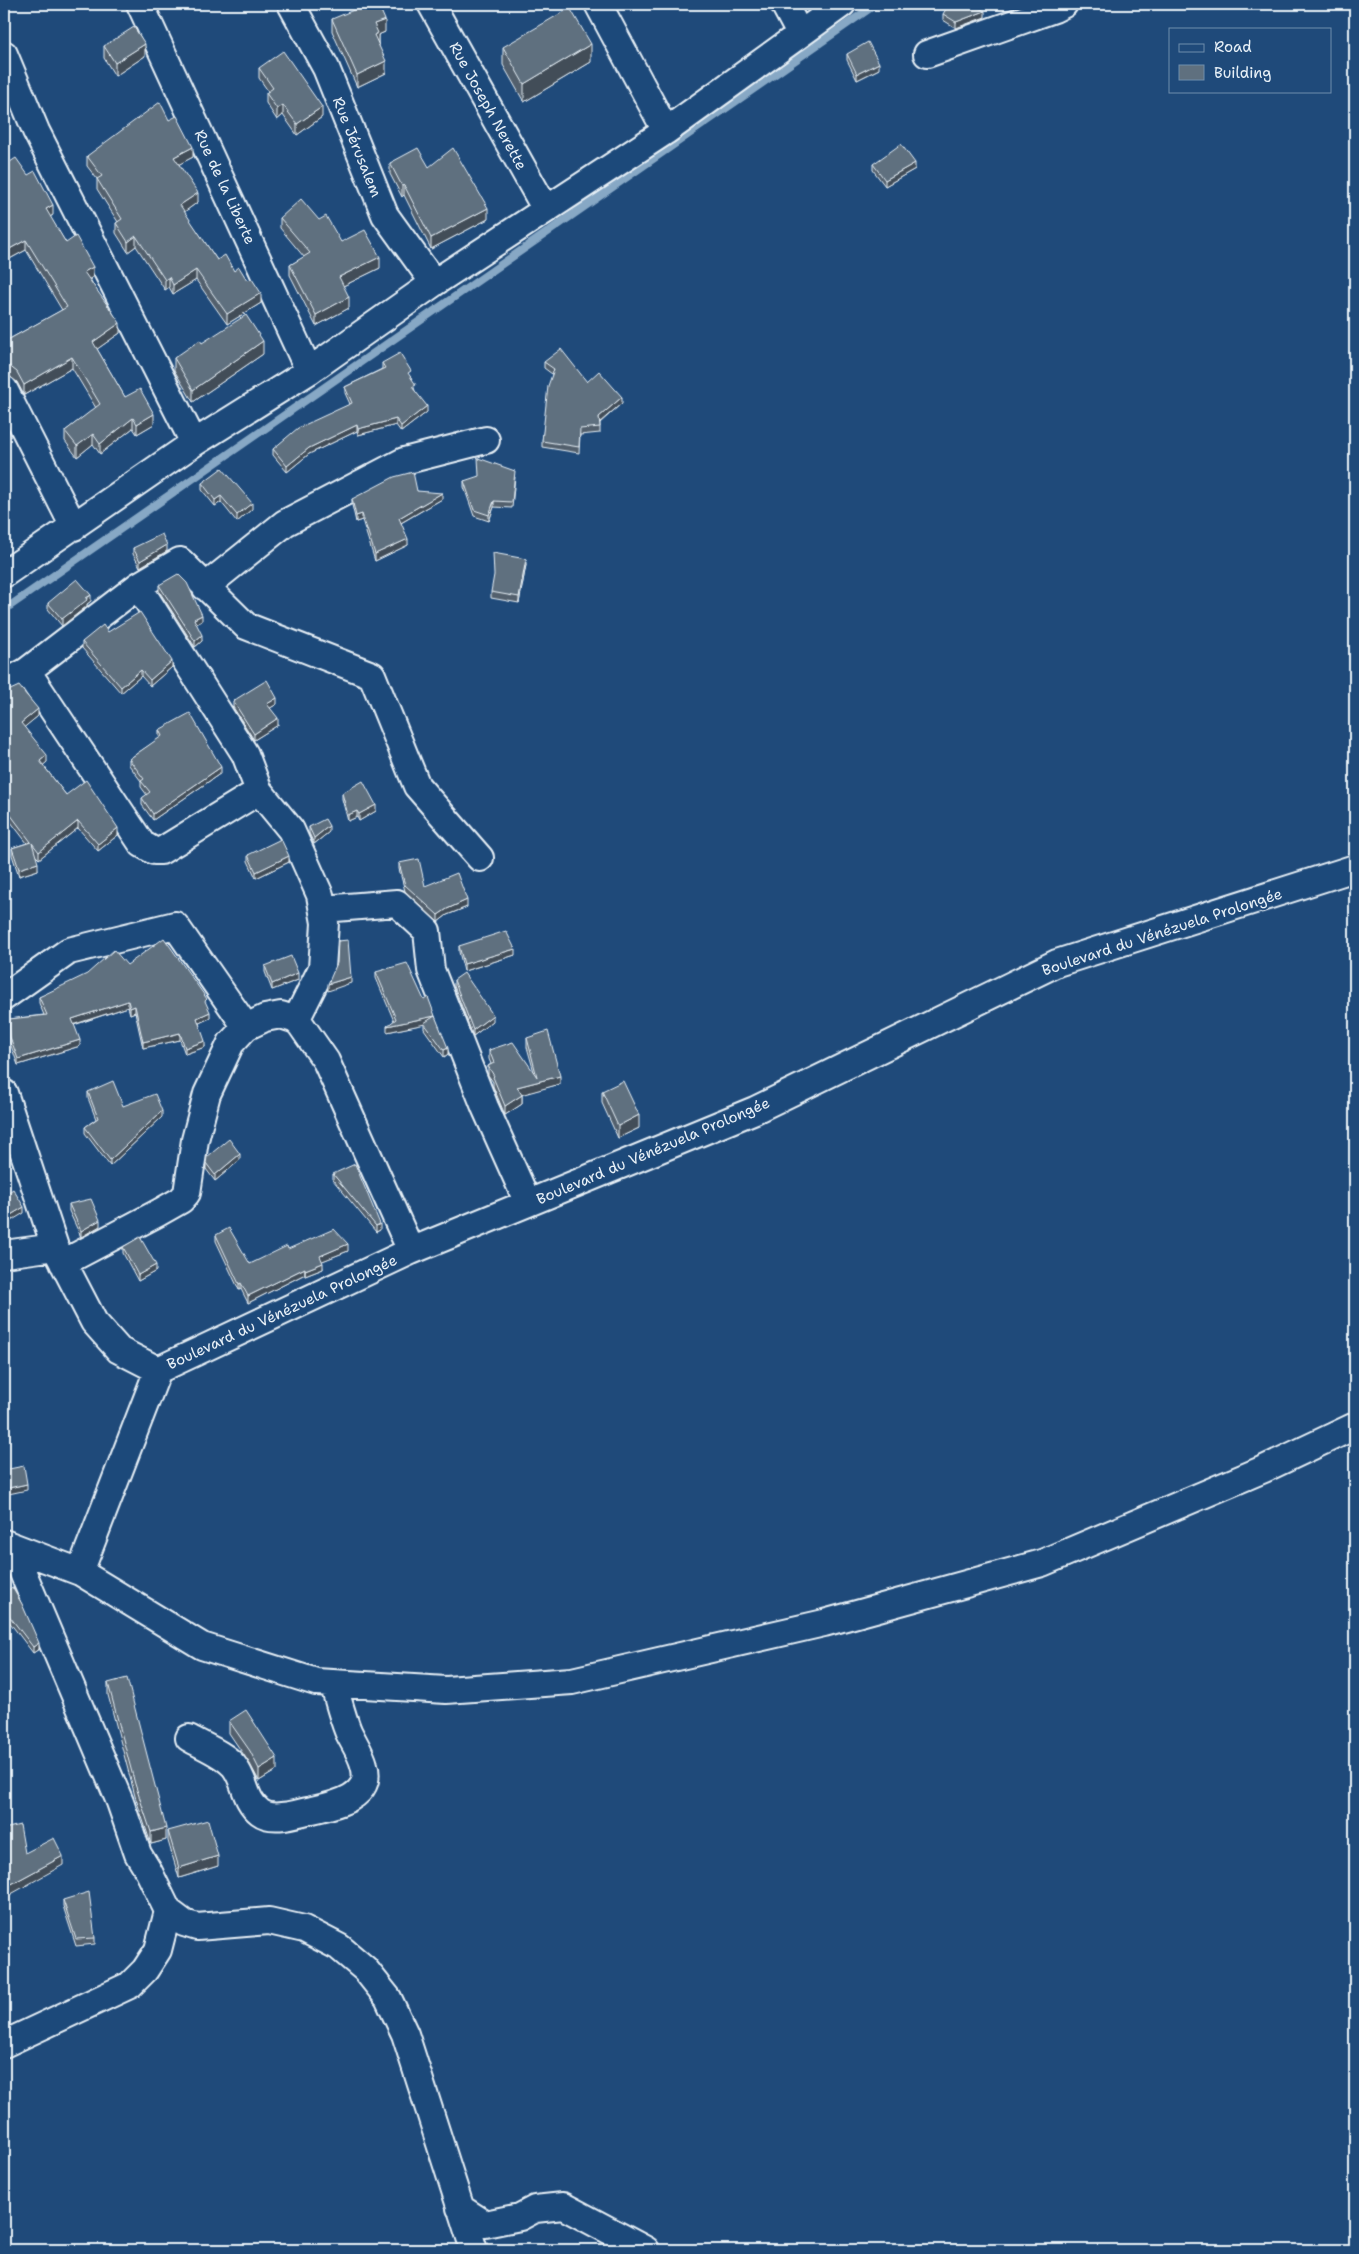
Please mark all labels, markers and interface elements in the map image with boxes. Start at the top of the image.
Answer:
legend [1169,28,1332,92]
text: Road [1214,37,1252,57]
street label: Rue Joseph Nerette [445,38,531,174]
text: Building [1214,63,1271,83]
street label: Rue Jérusalem [328,94,386,200]
street label: Rue de la Liberte [190,127,260,247]
street label: Boulevard du Vénézuela Prolongée [1039,884,1285,980]
street label: Boulevard du Vénézuela Prolongée [533,1093,773,1209]
street label: Boulevard du Vénézuela Prolongée [164,1250,400,1374]

